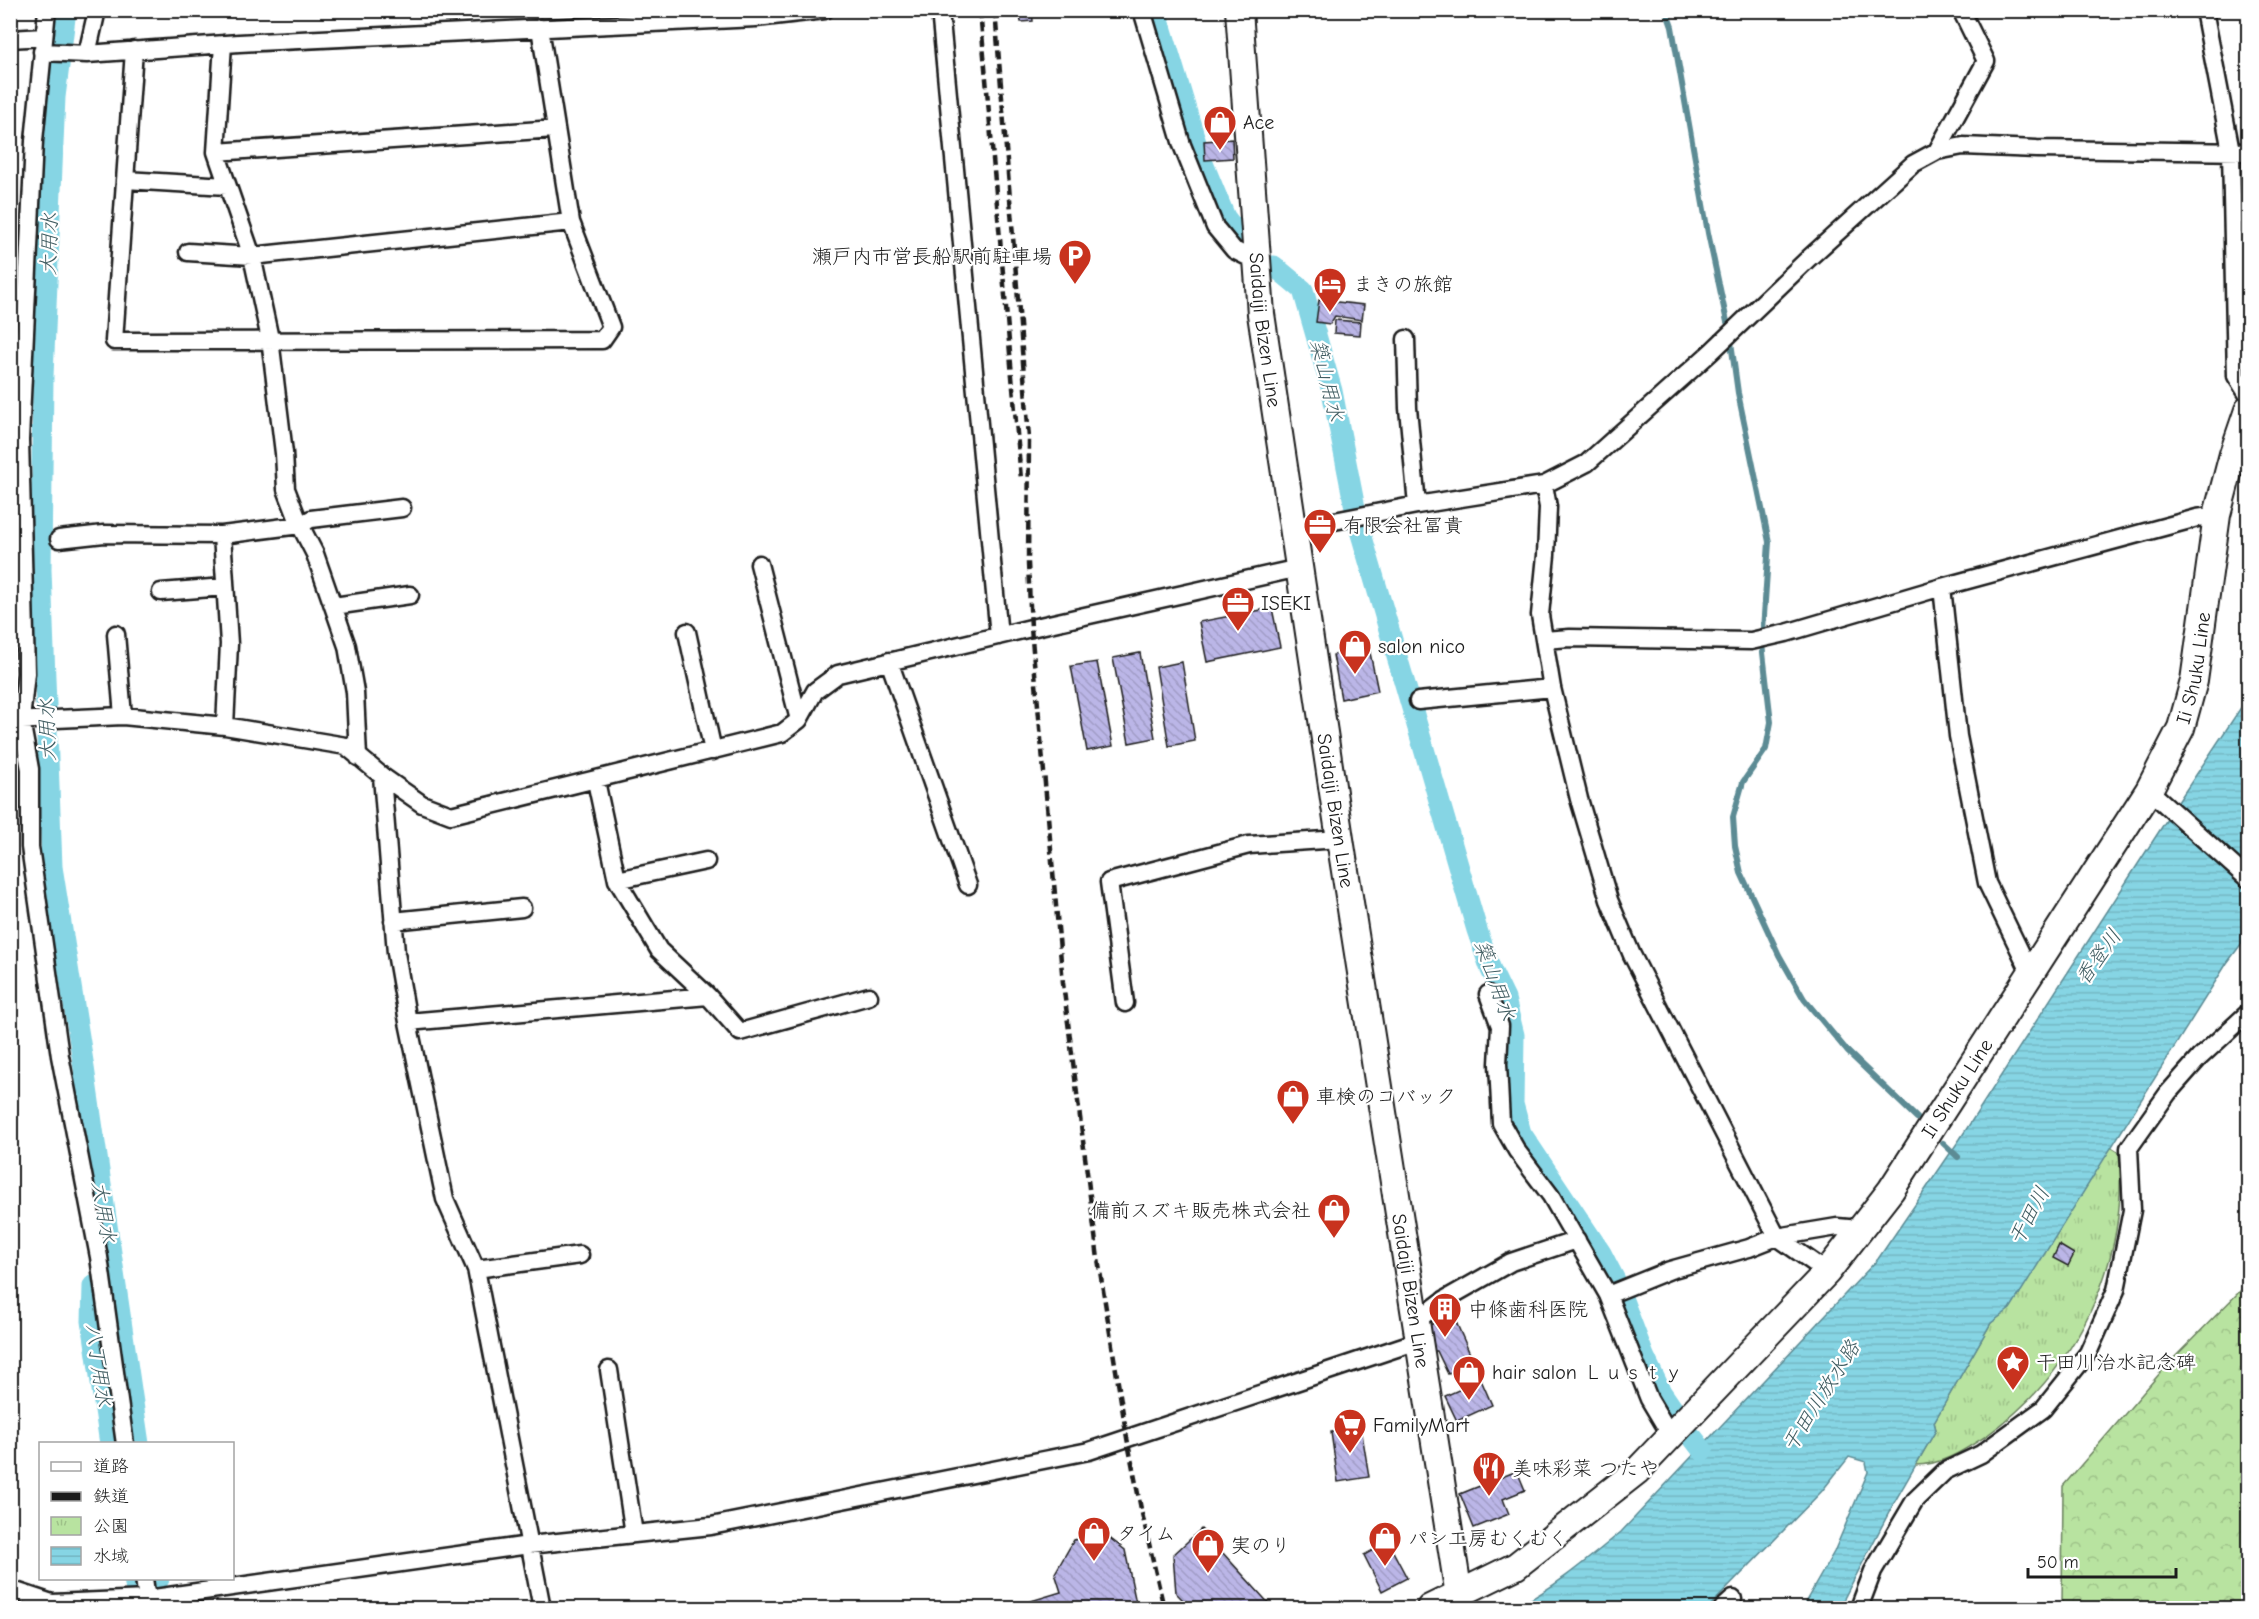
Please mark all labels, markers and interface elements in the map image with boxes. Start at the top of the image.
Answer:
shop icon: Ace [1202,104,1238,151]
place label: Ace [1243,111,1274,134]
water label: 大用水 [36,212,62,276]
parking icon: 瀬戸内市営長船駅前駐車場 [1057,238,1093,285]
place label: 瀬戸内市営長船駅前駐車場 [812,245,1052,268]
street label: Saidaiji Bizen Line [1245,252,1286,409]
hotel icon: まきの旅館 [1312,266,1348,313]
place label: まきの旅館 [1353,273,1453,296]
water label: 築山用水 [1305,336,1349,424]
office icon: 有限会社冨貴 [1302,507,1338,554]
place label: 有限会社冨貴 [1343,514,1463,537]
office icon: ISEKI [1220,585,1256,632]
place label: ISEKI [1261,592,1311,615]
street label: Ii Shuku Line [2171,611,2215,726]
shop icon: salon nico [1337,628,1373,675]
place label: salon nico [1378,635,1465,658]
water label: 大用水 [34,698,60,762]
street label: Saidaiji Bizen Line [1313,732,1359,889]
water label: 香登川 [2070,924,2126,990]
water label: 築山用水 [1469,936,1521,1024]
street label: Ii Shuku Line [1916,1034,1997,1142]
shop icon: 車検のコバック [1275,1078,1311,1125]
place label: 車検のコバック [1316,1085,1456,1108]
water label: 大用水 [87,1179,121,1245]
water label: 干田川 [2004,1183,2054,1249]
shop icon: 備前スズキ販売株式会社 [1316,1192,1352,1239]
place label: 備前スズキ販売株式会社 [1090,1199,1311,1222]
street label: Saidaiji Bizen Line [1388,1212,1435,1370]
building icon: 中條歯科医院 [1427,1291,1463,1338]
place label: 中條歯科医院 [1468,1298,1588,1321]
water label: 八丁用水 [81,1322,117,1408]
water label: 干田川放水路 [1777,1335,1865,1456]
place icon: 干田川治水記念碑 [1995,1344,2031,1391]
place label: 干田川治水記念碑 [2036,1351,2196,1374]
shop icon: hair salon Ｌｕｓｔｙ [1451,1354,1487,1401]
place label: hair salon Ｌｕｓｔｙ [1492,1361,1683,1384]
supermarket icon: FamilyMart [1332,1407,1368,1454]
place label: FamilyMart [1373,1414,1470,1437]
legend [39,1442,234,1580]
restaurant icon: 美味彩菜 つたや [1471,1450,1507,1497]
text: 道路 [93,1456,129,1477]
place label: 美味彩菜 つたや [1512,1457,1659,1480]
text: 鉄道 [93,1486,129,1507]
shop icon: タイム [1076,1515,1112,1562]
text: 公園 [93,1516,129,1537]
shop icon: パン工房むくむく [1367,1520,1403,1567]
place label: タイム [1117,1522,1175,1545]
shop icon: 実のり [1190,1527,1226,1574]
place label: パン工房むくむく [1408,1527,1568,1550]
place label: 実のり [1231,1534,1291,1557]
scale bar [2028,1541,2176,1579]
text: 水域 [93,1546,129,1567]
text: 50 m [2037,1552,2079,1573]

